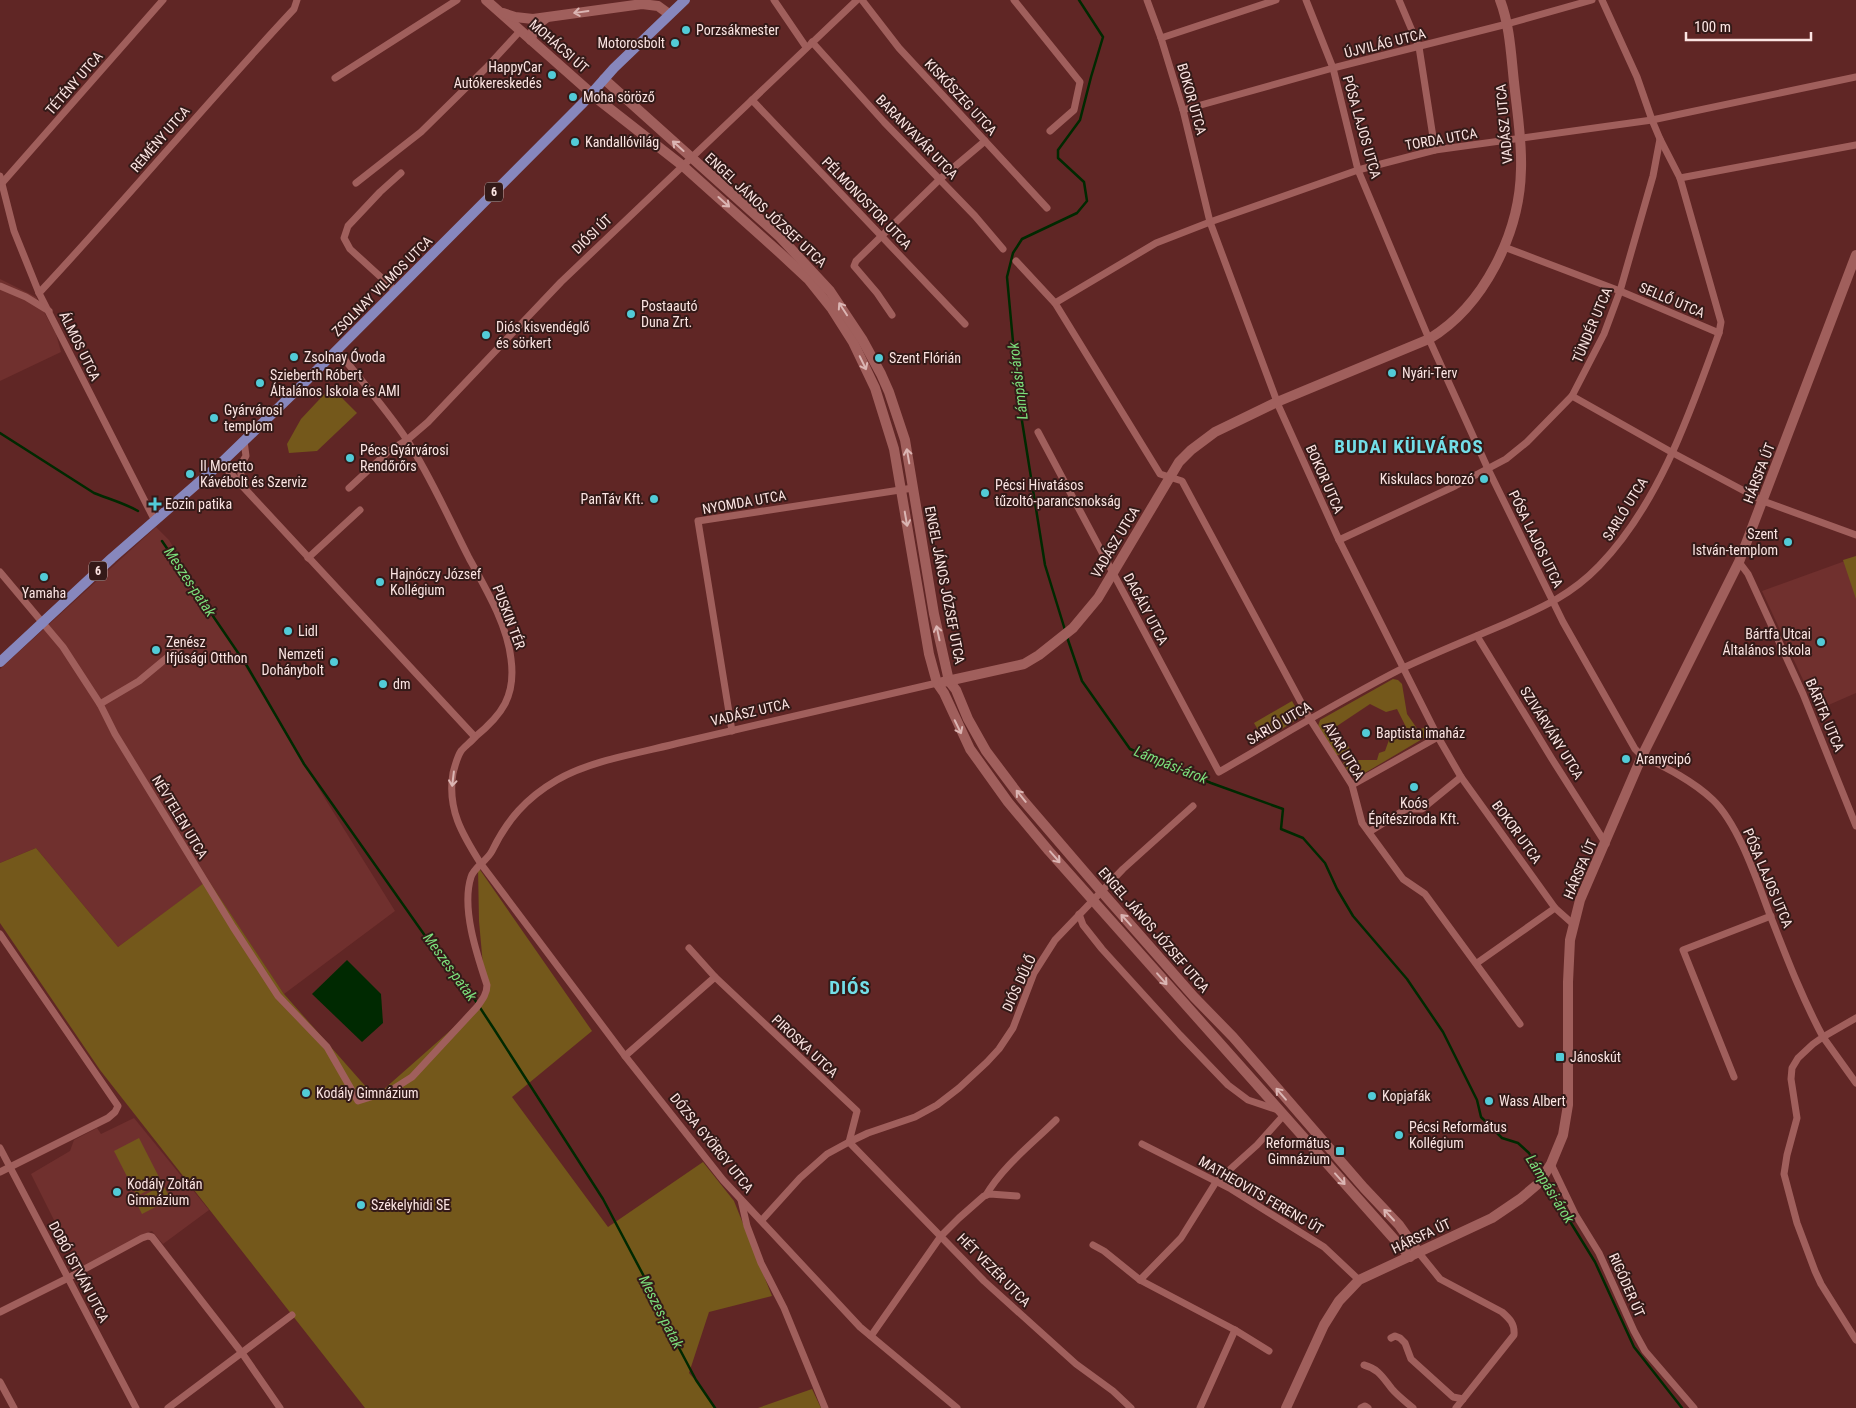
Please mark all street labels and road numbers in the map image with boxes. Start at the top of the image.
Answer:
street label: MOHÁCSI ÚT [526,15,592,76]
street label: ÚJVILÁG UTCA [1342,24,1427,61]
street label: TÉTÉNY UTCA [41,47,106,118]
street label: KISKŐSZEG UTCA [922,55,1001,138]
street label: BOKOR UTCA [1174,61,1210,137]
street label: PÓSA LAJOS UTCA [1340,73,1385,180]
street label: VADÁSZ UTCA [1492,83,1515,165]
street label: BARANYAVÁR UTCA [873,91,962,182]
street label: REMÉNY UTCA [126,102,193,175]
street label: TORDA UTCA [1404,125,1478,153]
street label: ENGEL JÁNOS JÓZSEF UTCA [702,149,831,271]
street label: PÉLMONOSTOR UTCA [819,153,916,252]
road number: 6 [485,182,503,202]
street label: DIÓSI ÚT [568,210,615,257]
street label: ZSOLNAY VILMOS UTCA [329,233,435,339]
street label: SELLŐ UTCA [1637,278,1708,321]
street label: TÜNDÉR UTCA [1568,284,1615,365]
street label: ÁLMOS UTCA [56,308,105,383]
street label: HÁRSFA ÚT [1739,440,1778,506]
street label: BOKOR UTCA [1303,442,1347,516]
street label: SARLÓ UTCA [1598,474,1651,544]
street label: NYOMDA UTCA [701,487,787,517]
street label: PÓSA LAJOS UTCA [1506,487,1567,590]
street label: VADÁSZ UTCA [1087,503,1142,580]
street label: ENGEL JÁNOS JÓZSEF UTCA [922,505,969,665]
road number: 6 [89,562,107,580]
street label: DAGÁLY UTCA [1120,570,1172,648]
street label: PUSKIN TÉR [489,582,530,652]
street label: BÁRTFA UTCA [1802,676,1848,754]
street label: SZIVÁRVÁNY UTCA [1517,683,1588,782]
street label: VADÁSZ UTCA [709,694,791,729]
street label: SARLÓ UTCA [1244,697,1314,748]
street label: AVAR UTCA [1321,719,1367,783]
street label: NÉVTELEN UTCA [149,772,212,861]
street label: BOKOR UTCA [1489,798,1545,866]
street label: PÓSA LAJOS UTCA [1740,826,1797,930]
street label: HÁRSFA ÚT [1559,836,1600,901]
street label: ENGEL JÁNOS JÓZSEF UTCA [1095,864,1213,996]
street label: DIÓS DŰLŐ [998,952,1039,1014]
street label: PIROSKA UTCA [769,1011,841,1081]
street label: DÓZSA GYÖRGY UTCA [667,1089,758,1196]
street label: MATHEOVITS FERENC ÚT [1196,1152,1327,1237]
street label: HÁRSFA ÚT [1388,1214,1453,1257]
street label: DOBÓ ISTVÁN UTCA [46,1218,113,1325]
street label: HÉT VEZÉR UTCA [954,1229,1035,1310]
street label: RIGÓDER ÚT [1606,1250,1649,1319]

